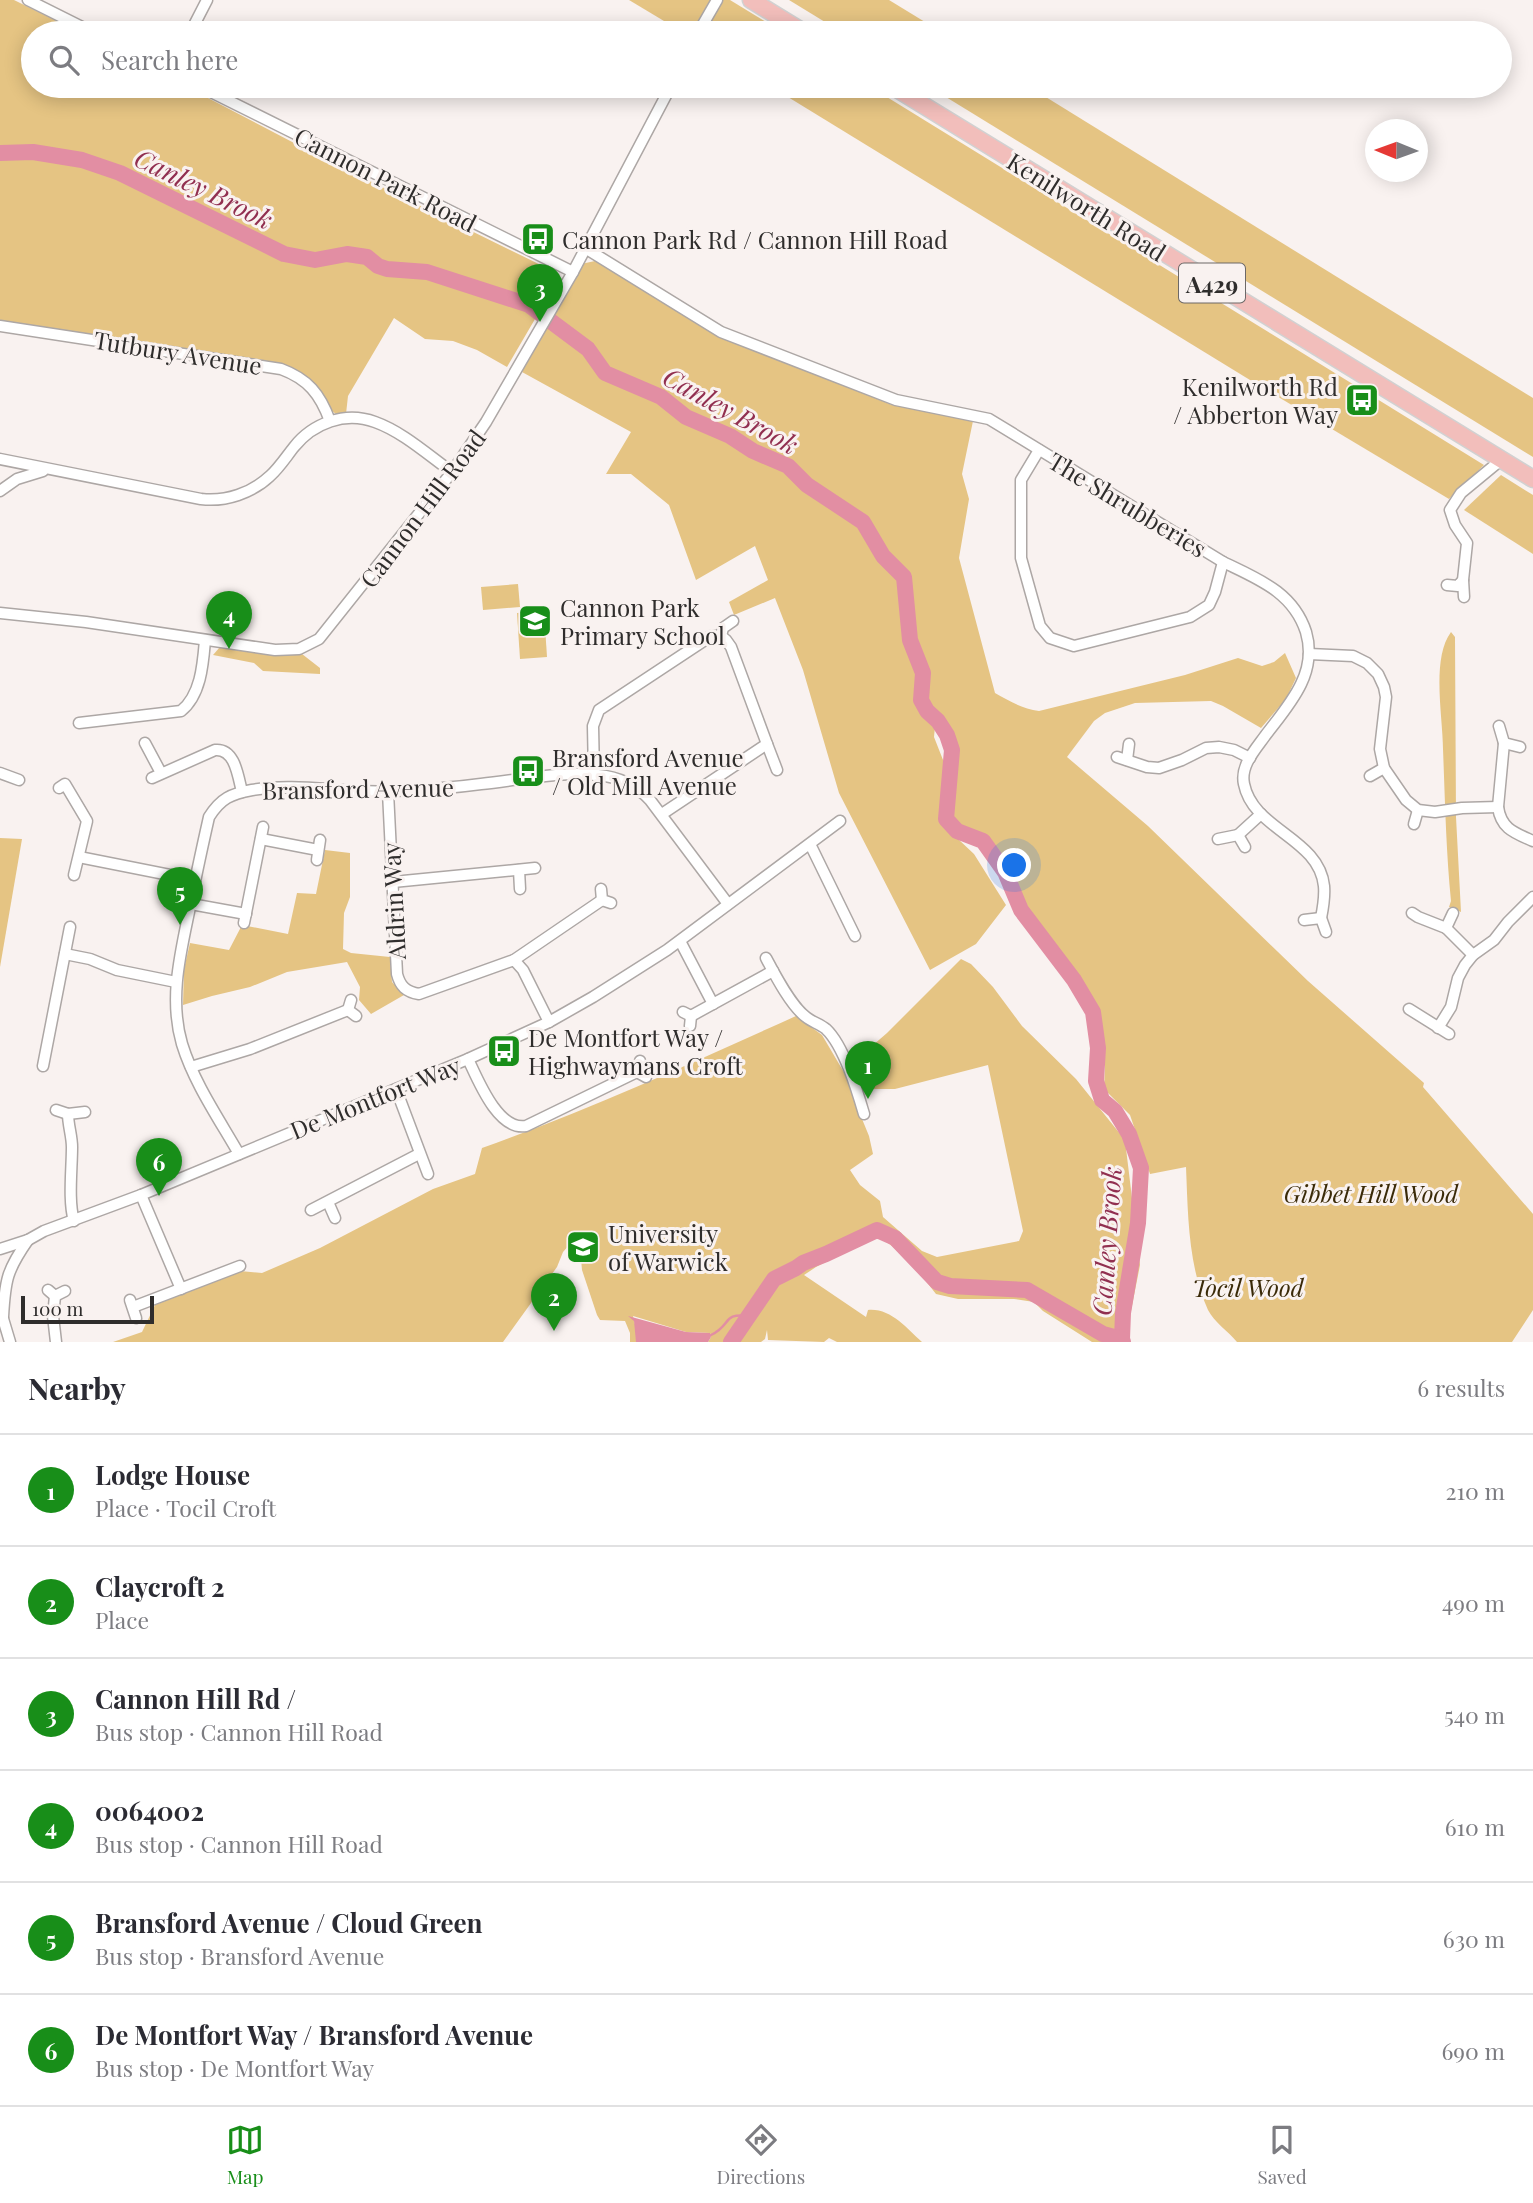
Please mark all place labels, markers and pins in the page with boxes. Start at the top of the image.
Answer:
bus stop icon: Cannon Park Rd / Cannon Hill Road [519,220,557,258]
place label: Cannon Park Rd / Cannon Hill Road [562,223,948,255]
pin: 3 [517,264,563,322]
place label: Kenilworth Rd / Abberton Way [1173,370,1338,430]
bus stop icon: Kenilworth Rd / Abberton Way [1343,381,1381,419]
pin: 4 [206,591,252,649]
place label: Cannon Park Primary School [560,591,725,651]
school or university icon: Cannon Park Primary School [516,602,554,640]
place label: Bransford Avenue / Old Mill Avenue [552,741,744,801]
bus stop icon: Bransford Avenue / Old Mill Avenue [509,752,547,790]
pin: 5 [157,867,203,925]
place label: De Montfort Way / Highwaymans Croft [528,1021,743,1081]
bus stop icon: De Montfort Way / Highwaymans Croft [485,1032,523,1070]
pin: 1 [845,1041,891,1099]
pin: 6 [136,1138,182,1196]
place label: University of Warwick [608,1217,729,1277]
school or university icon: University of Warwick [564,1228,602,1266]
pin: 2 [531,1273,577,1331]

